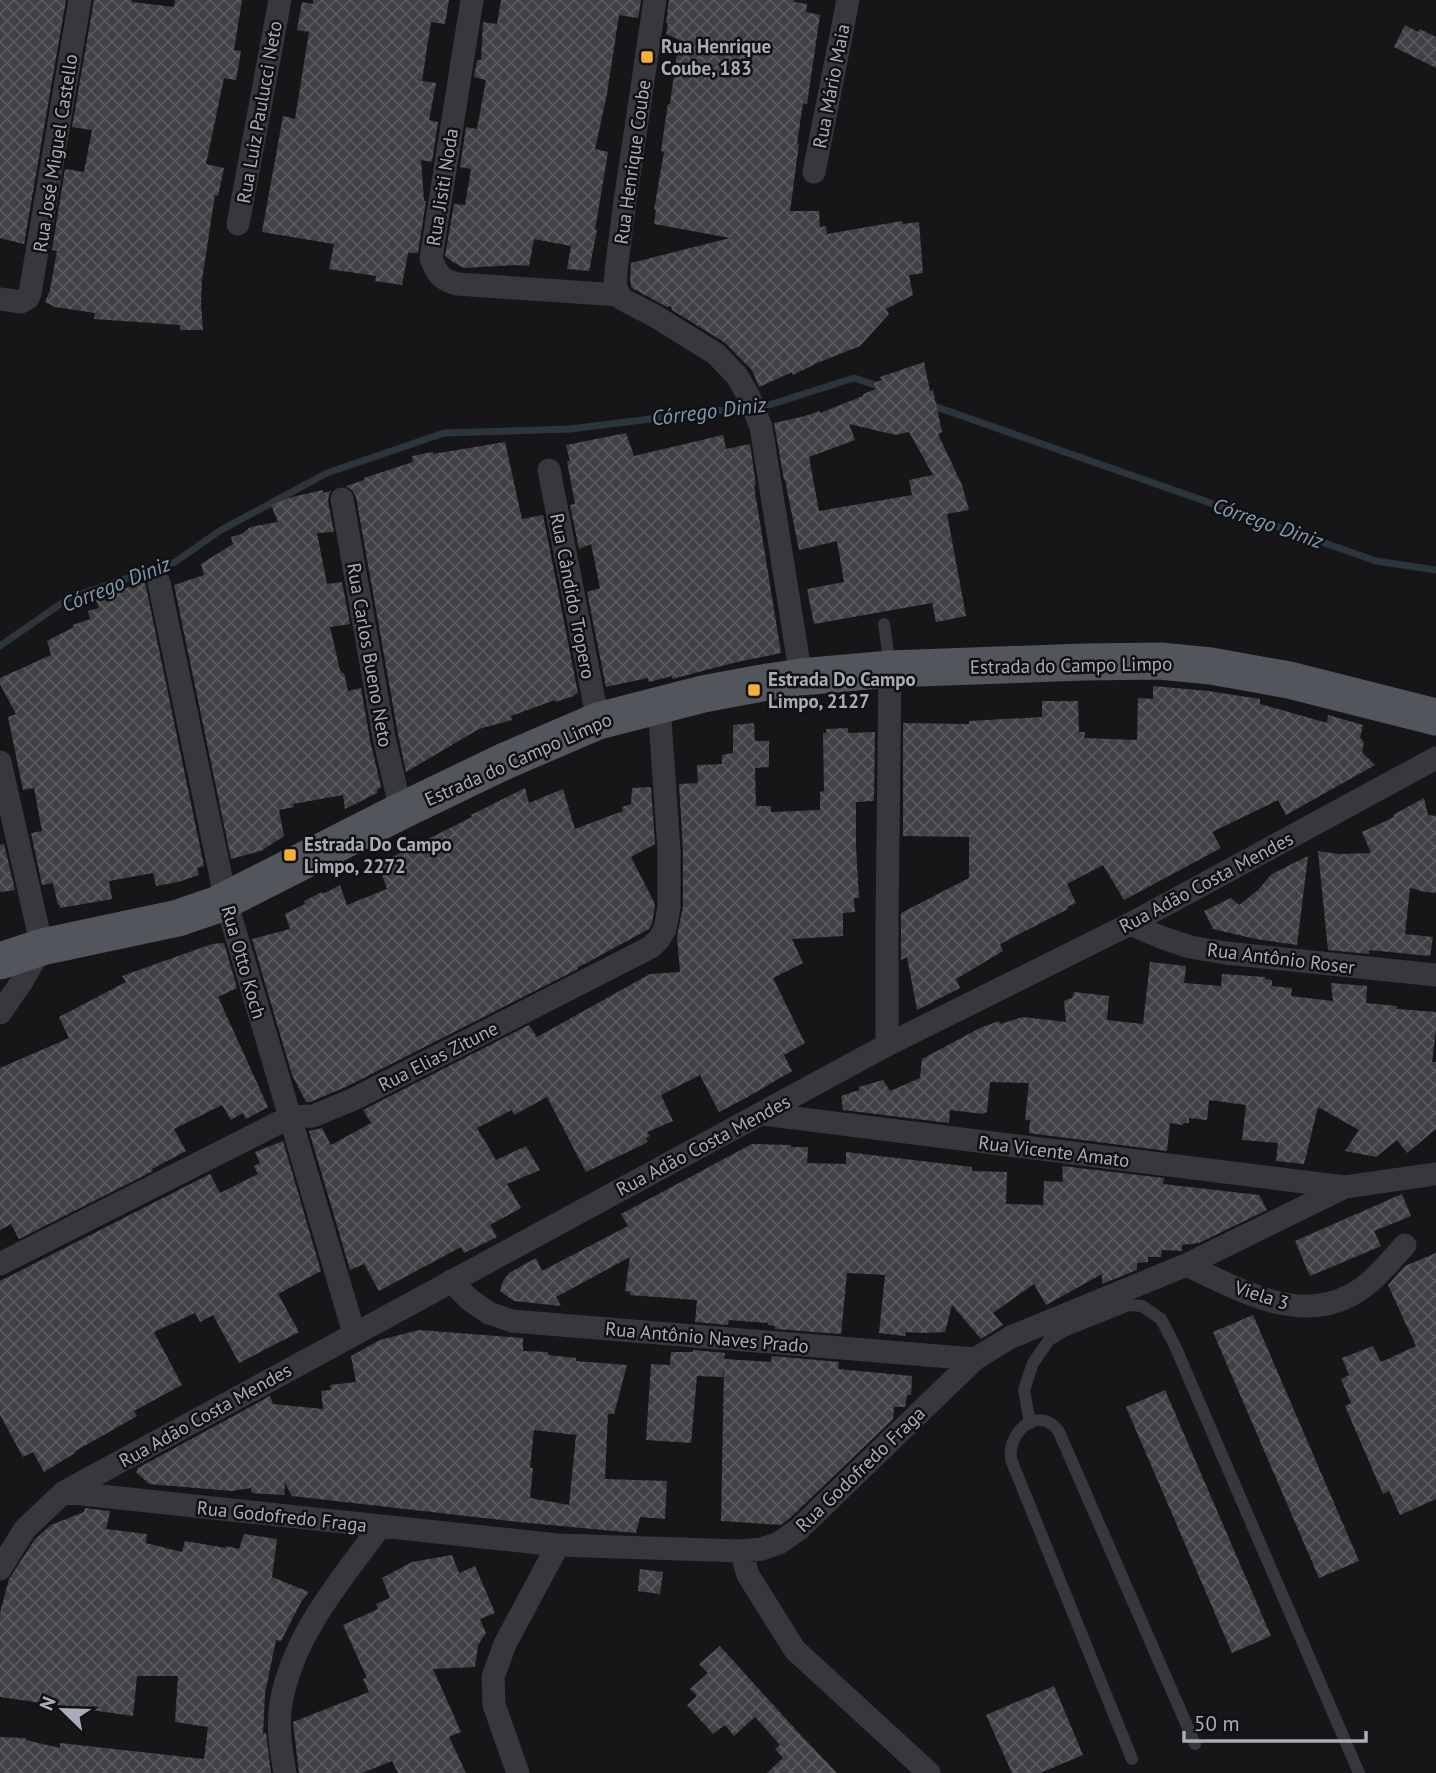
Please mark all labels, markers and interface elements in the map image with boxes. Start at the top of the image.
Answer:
street label: Rua Luiz Paulucci Neto [231,19,287,205]
street label: Rua Mário Maia [807,22,855,150]
place label: Rua Henrique Coube, 183 [661,34,771,80]
marker: Rua Henrique Coube, 183 [639,49,655,65]
street label: Rua José Miguel Castello [27,52,83,254]
street label: Rua Henrique Coube [609,78,655,246]
street label: Rua Jisiti Noda [421,126,463,248]
water label: Córrego Diniz [650,390,769,431]
water label: Córrego Diniz [1209,491,1328,555]
street label: Rua Cândido Tropero [545,511,601,681]
water label: Córrego Diniz [58,550,175,618]
street label: Rua Carlos Bueno Neto [342,561,398,749]
street label: Estrada do Campo Limpo [970,651,1172,679]
place label: Estrada Do Campo Limpo, 2127 [768,667,916,713]
marker: Estrada Do Campo Limpo, 2127 [746,682,762,698]
street label: Estrada do Campo Limpo [421,707,615,811]
street label: Rua Adão Costa Mendes [1115,826,1297,938]
place label: Estrada Do Campo Limpo, 2272 [304,832,452,878]
marker: Estrada Do Campo Limpo, 2272 [282,847,298,863]
street label: Rua Otto Koch [216,903,272,1021]
street label: Rua Antônio Roser [1206,937,1357,979]
street label: Rua Elias Zitune [374,1016,502,1096]
street label: Rua Adão Costa Mendes [612,1089,794,1201]
street label: Rua Vicente Amato [977,1130,1131,1172]
street label: Viela 3 [1231,1275,1292,1315]
street label: Rua Antônio Naves Prado [604,1316,810,1358]
street label: Rua Adão Costa Mendes [115,1358,295,1472]
street label: Rua Godofredo Fraga [790,1401,930,1537]
street label: Rua Godofredo Fraga [196,1495,368,1537]
north arrow [28,1675,98,1745]
text: N [34,1693,61,1714]
scale bar [1184,1700,1366,1744]
text: 50 m [1194,1710,1240,1737]

